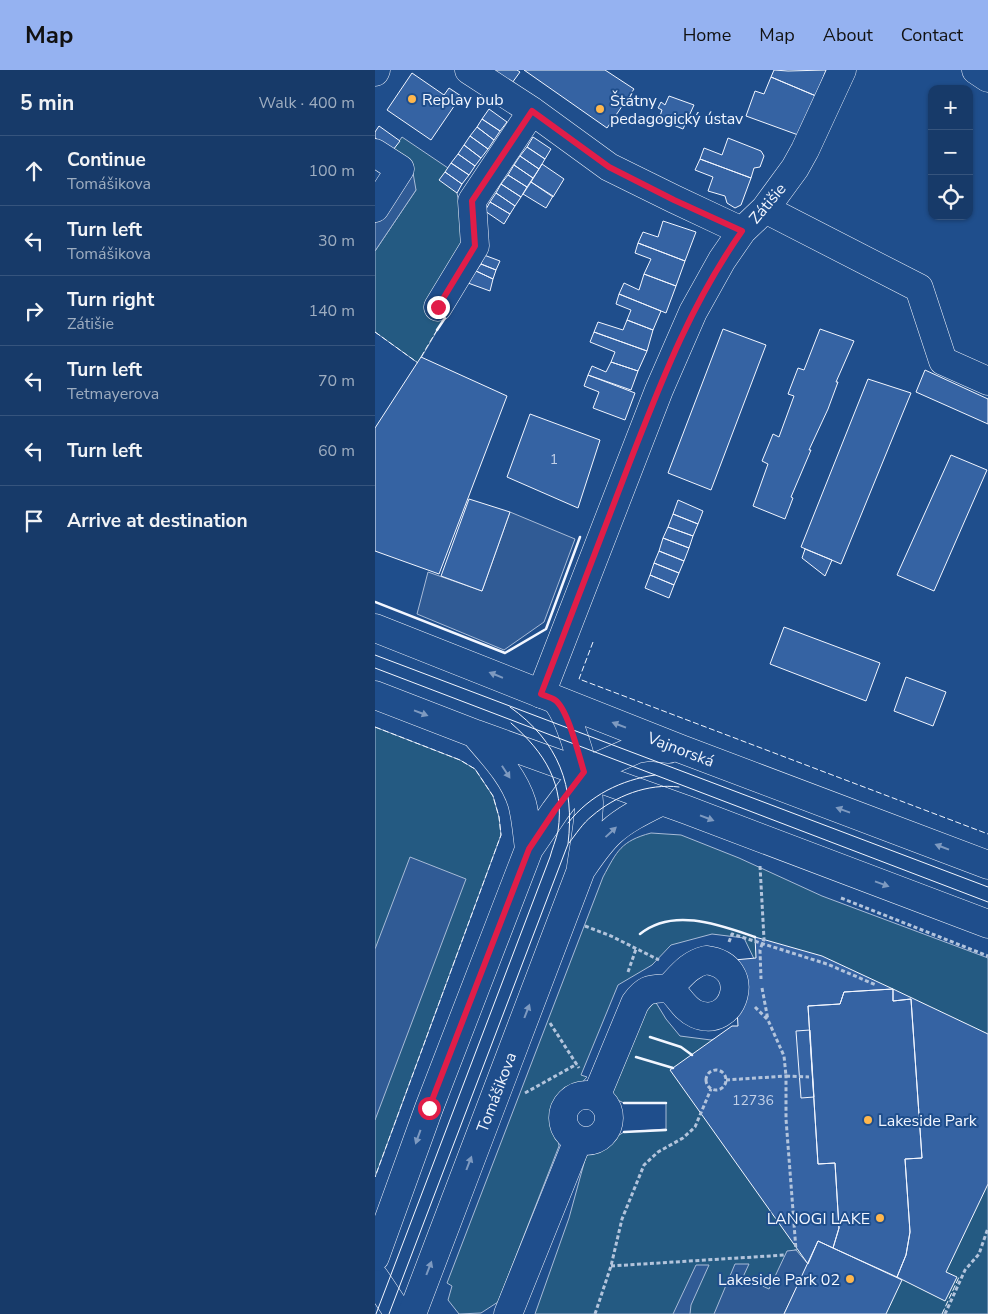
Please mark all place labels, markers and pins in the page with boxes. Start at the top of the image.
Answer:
place label: Replay pub [422,89,503,111]
place label: Štátny pedagogický ústav [610,90,744,130]
marker: Replay pub [406,93,418,105]
marker: Štátny pedagogický ústav [594,103,606,115]
place label: Lakeside Park [878,1110,978,1132]
marker: Lakeside Park [862,1114,874,1126]
place label: LANOGI LAKE [767,1208,870,1230]
marker: LANOGI LAKE [874,1212,886,1224]
place label: Lakeside Park 02 [718,1269,840,1291]
marker: Lakeside Park 02 [844,1273,856,1285]

